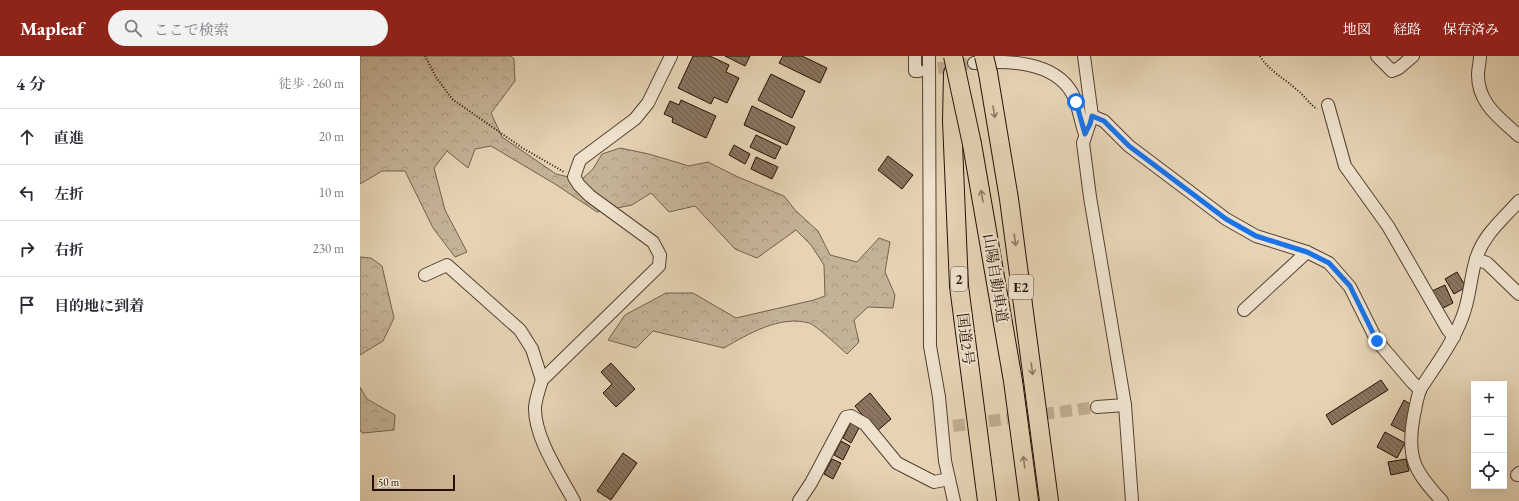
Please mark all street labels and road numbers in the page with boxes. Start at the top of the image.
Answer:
street label: 山陽自動車道 [980,232,1012,324]
road number: 2 [951,267,967,291]
road number: E2 [1009,275,1033,299]
street label: 国道2号 [953,312,979,366]

